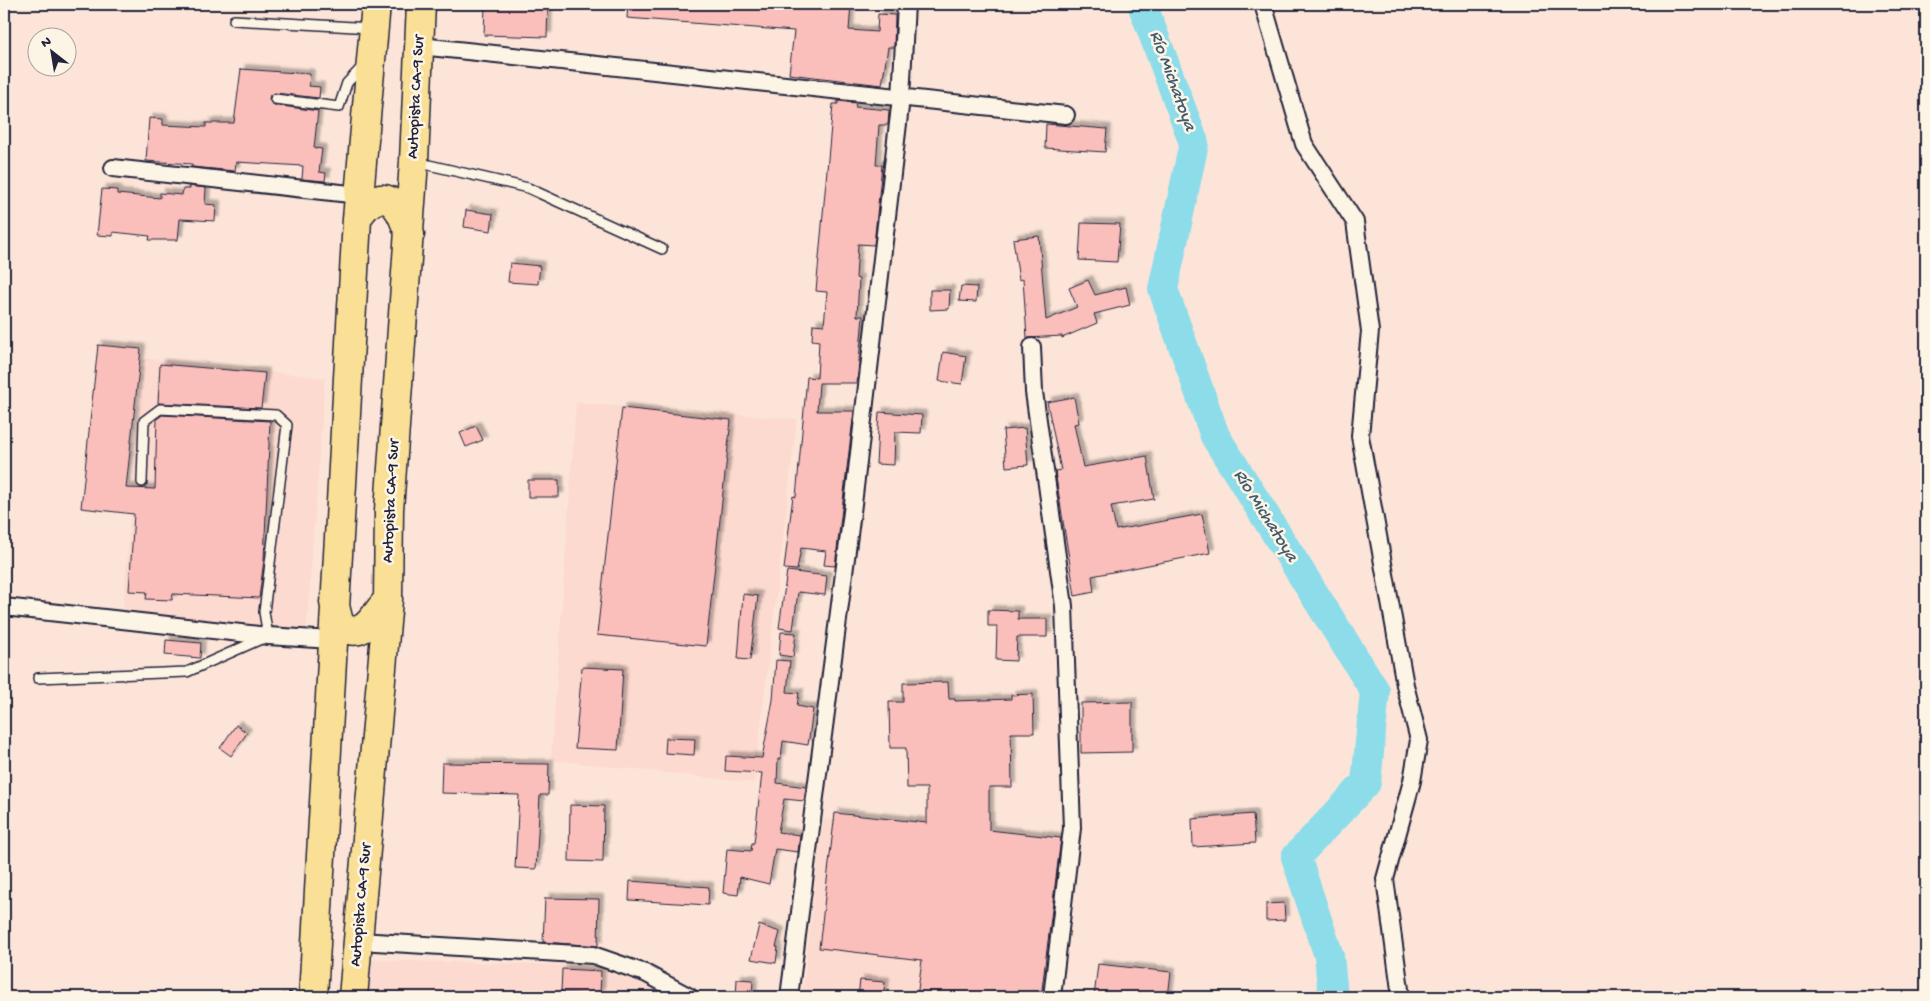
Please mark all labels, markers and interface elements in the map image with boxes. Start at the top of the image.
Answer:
north arrow [28,28,78,78]
water label: Río Michatoya [1144,28,1200,135]
text: N [38,33,55,53]
street label: Autopista CA-9 Sur [404,33,430,159]
street label: Autopista CA-9 Sur [379,437,405,563]
water label: Río Michatoya [1228,466,1302,567]
street label: Autopista CA-9 Sur [347,841,377,967]

